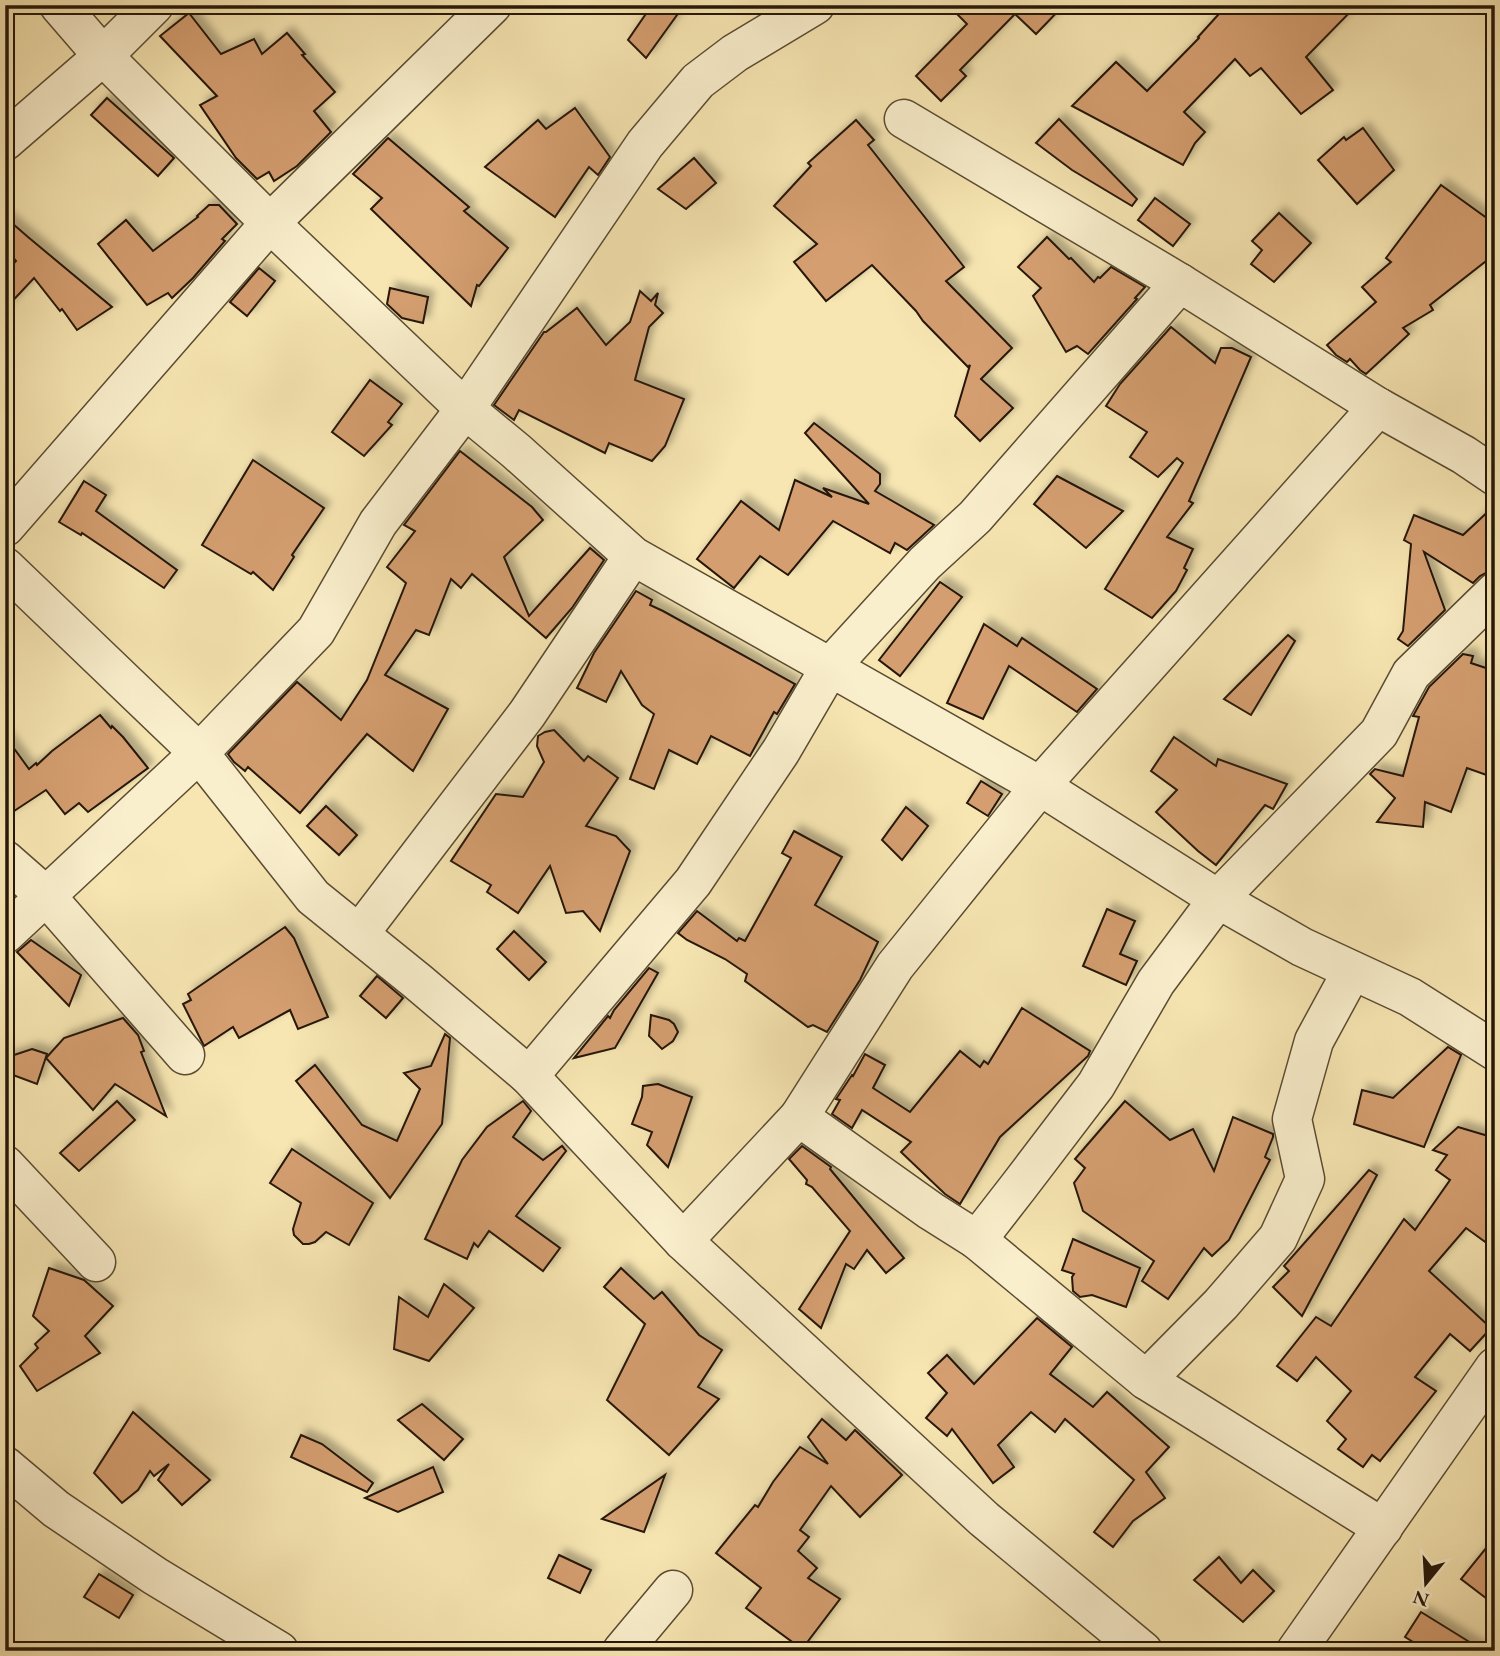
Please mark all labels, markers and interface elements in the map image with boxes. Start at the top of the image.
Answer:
north arrow [1392,1548,1462,1618]
text: N [1409,1584,1432,1613]

